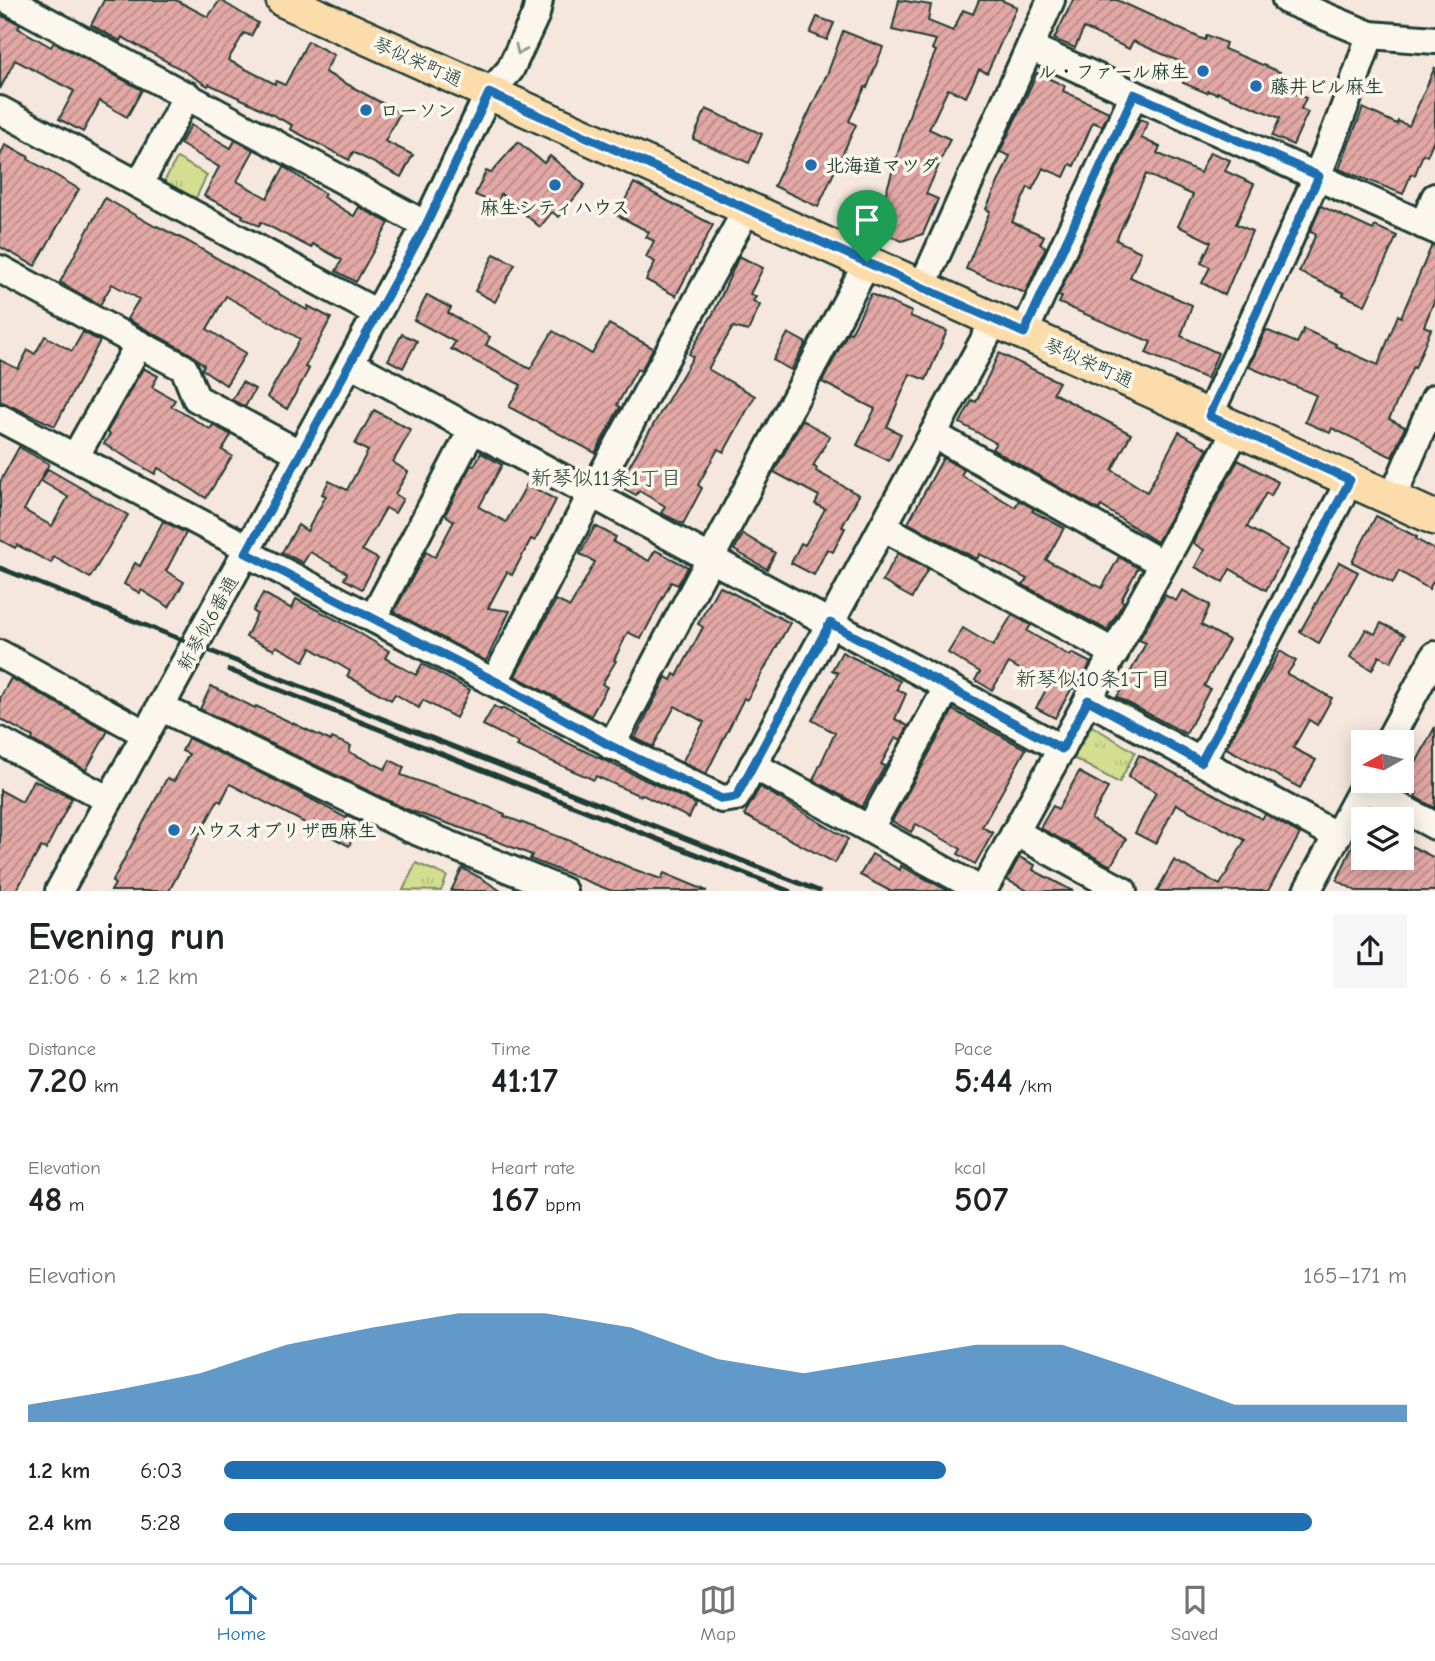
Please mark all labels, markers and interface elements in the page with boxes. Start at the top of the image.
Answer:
street label: 琴似栄町通 [370,33,465,91]
one-way arrow [514,42,528,55]
place label: ル・ファール麻生 [1038,61,1189,83]
marker: ル・ファール麻生 [1195,63,1211,79]
place label: 藤井ビル麻生 [1270,76,1384,98]
marker: 藤井ビル麻生 [1248,78,1264,94]
place label: ローソン [380,100,456,122]
marker: ローソン [358,102,374,118]
place label: 北海道マツダ [825,155,939,177]
marker: 北海道マツダ [803,157,819,173]
marker: 麻生シティハウス [547,177,563,193]
pin [837,190,897,262]
place label: 麻生シティハウス [480,197,630,219]
icon: arrive [848,201,886,239]
street label: 琴似栄町通 [1041,334,1136,392]
district label: 新琴似11条1丁目 [531,466,681,490]
street label: 新琴似6番通 [173,572,243,675]
district label: 新琴似10条1丁目 [1015,667,1171,691]
north arrow [1351,730,1414,793]
map controls [1351,730,1414,870]
button: layers [1351,807,1414,870]
place label: ハウスオブリザ西麻生 [188,820,377,842]
marker: ハウスオブリザ西麻生 [166,822,182,838]
button: share [1333,914,1407,988]
text: Evening run [28,915,225,959]
text: 21:06 · 6 × 1.2 km [28,963,198,990]
text: Distance [28,1038,96,1060]
text: Time [491,1038,530,1060]
text: Pace [954,1038,992,1060]
text: 7.20 [28,1060,88,1101]
text: 41:17 [491,1060,558,1101]
text: 5:44 [954,1060,1013,1101]
text: km [88,1075,119,1097]
text: /km [1013,1075,1052,1097]
text: Elevation [28,1157,101,1179]
text: Heart rate [491,1157,575,1179]
text: kcal [954,1157,986,1179]
text: 48 [28,1179,62,1220]
text: 167 [491,1179,539,1220]
text: 507 [954,1179,1008,1220]
text: m [62,1194,84,1216]
text: bpm [539,1194,581,1216]
text: Elevation [28,1262,116,1289]
text: 165–171 m [1303,1262,1407,1289]
text: 1.2 km [28,1457,90,1484]
text: 6:03 [140,1457,182,1484]
text: 2.4 km [28,1509,92,1536]
text: 5:28 [140,1509,181,1536]
tab: Home [217,1581,266,1645]
tab: Map [699,1581,737,1645]
tab: Saved [1171,1581,1218,1645]

